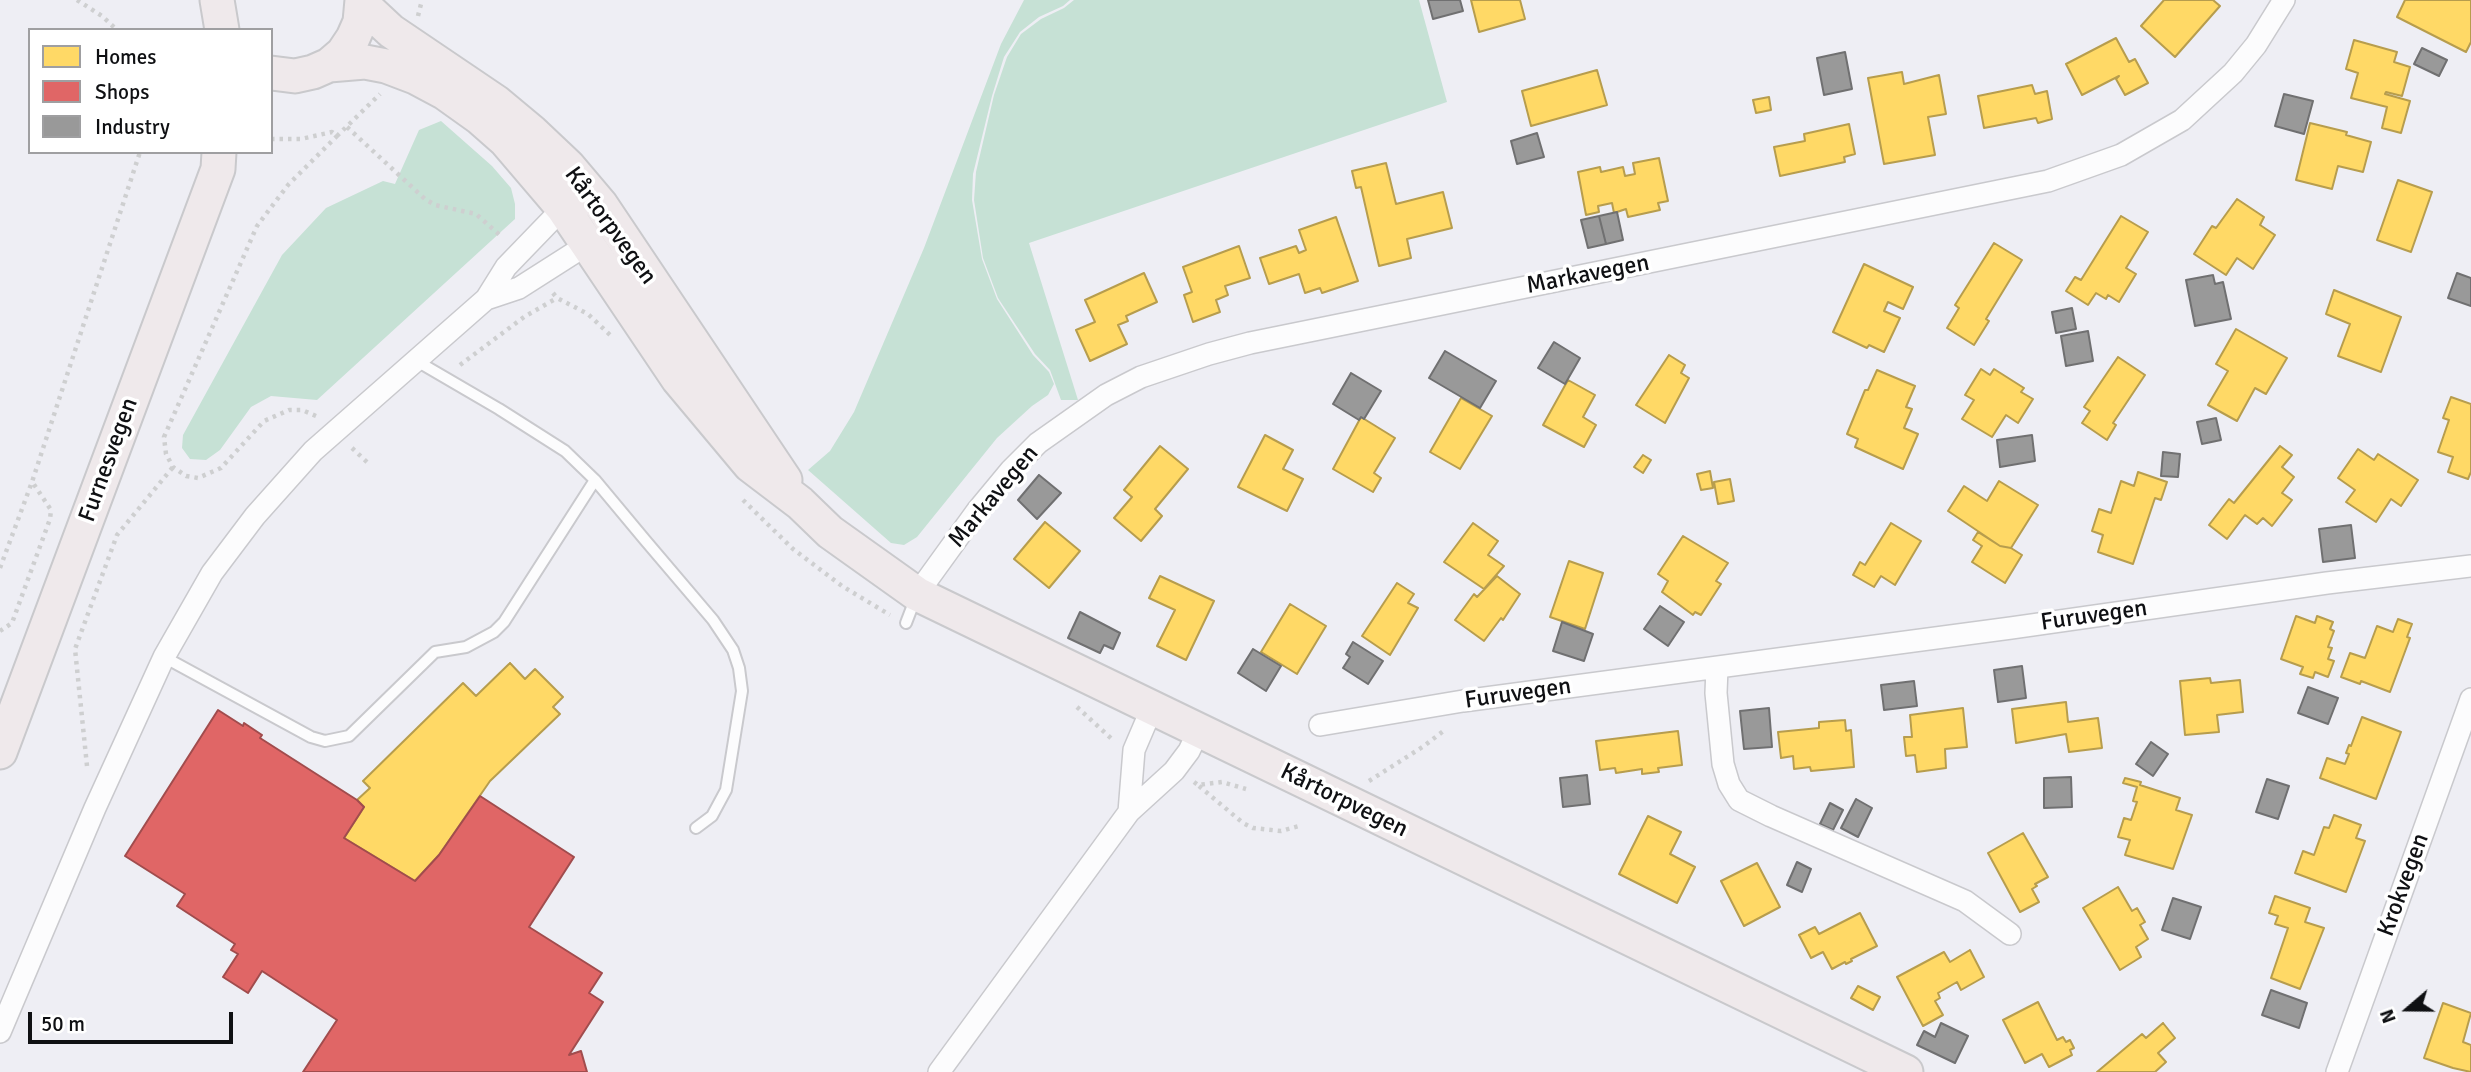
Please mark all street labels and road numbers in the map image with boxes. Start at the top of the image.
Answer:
street label: Kårtorpvegen [558,162,662,290]
street label: Markavegen [1524,249,1652,301]
street label: Furnesvegen [73,394,145,526]
street label: Markavegen [943,440,1045,554]
street label: Furuvegen [2039,594,2149,638]
street label: Furuvegen [1463,672,1573,716]
street label: Kårtorpvegen [1276,758,1412,844]
street label: Krokvegen [2372,830,2436,940]

